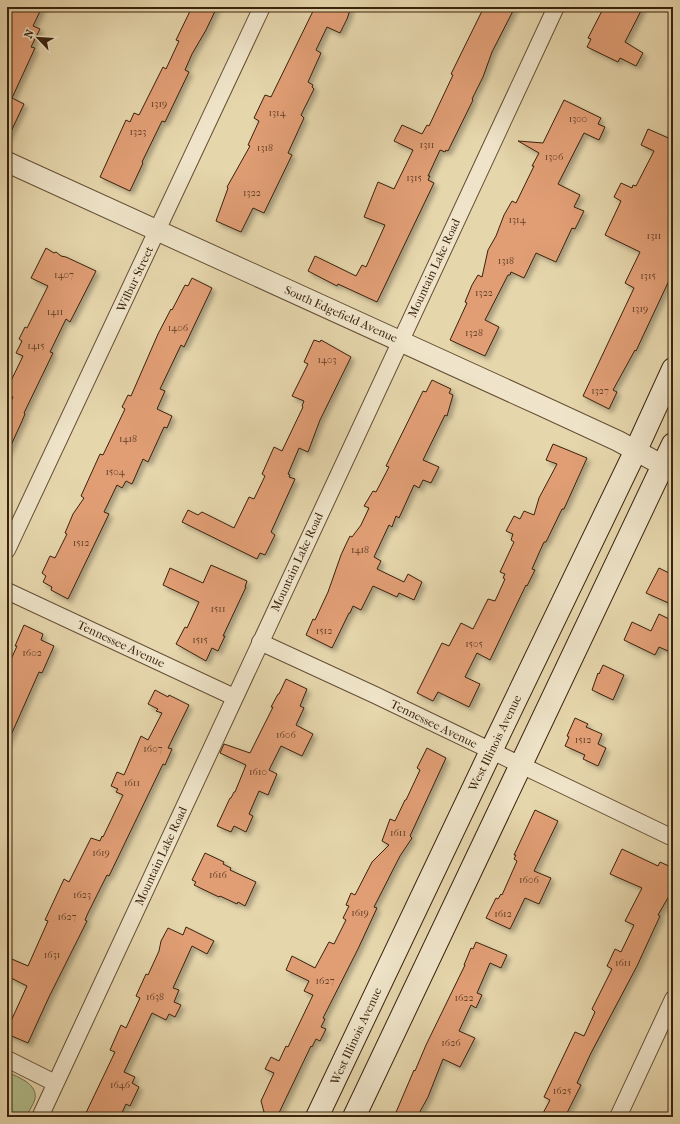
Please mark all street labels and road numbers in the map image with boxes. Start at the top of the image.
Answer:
street label: Mountain Lake Road [405,216,463,320]
street label: Wilbur Street [113,243,157,315]
street label: South Edgefield Avenue [282,283,400,345]
street label: Mountain Lake Road [268,510,326,614]
street label: Tennessee Avenue [75,618,167,670]
street label: West Illinois Avenue [465,693,524,794]
street label: Tennessee Avenue [388,697,480,751]
street label: Mountain Lake Road [132,804,190,908]
street label: West Illinois Avenue [327,985,385,1088]

